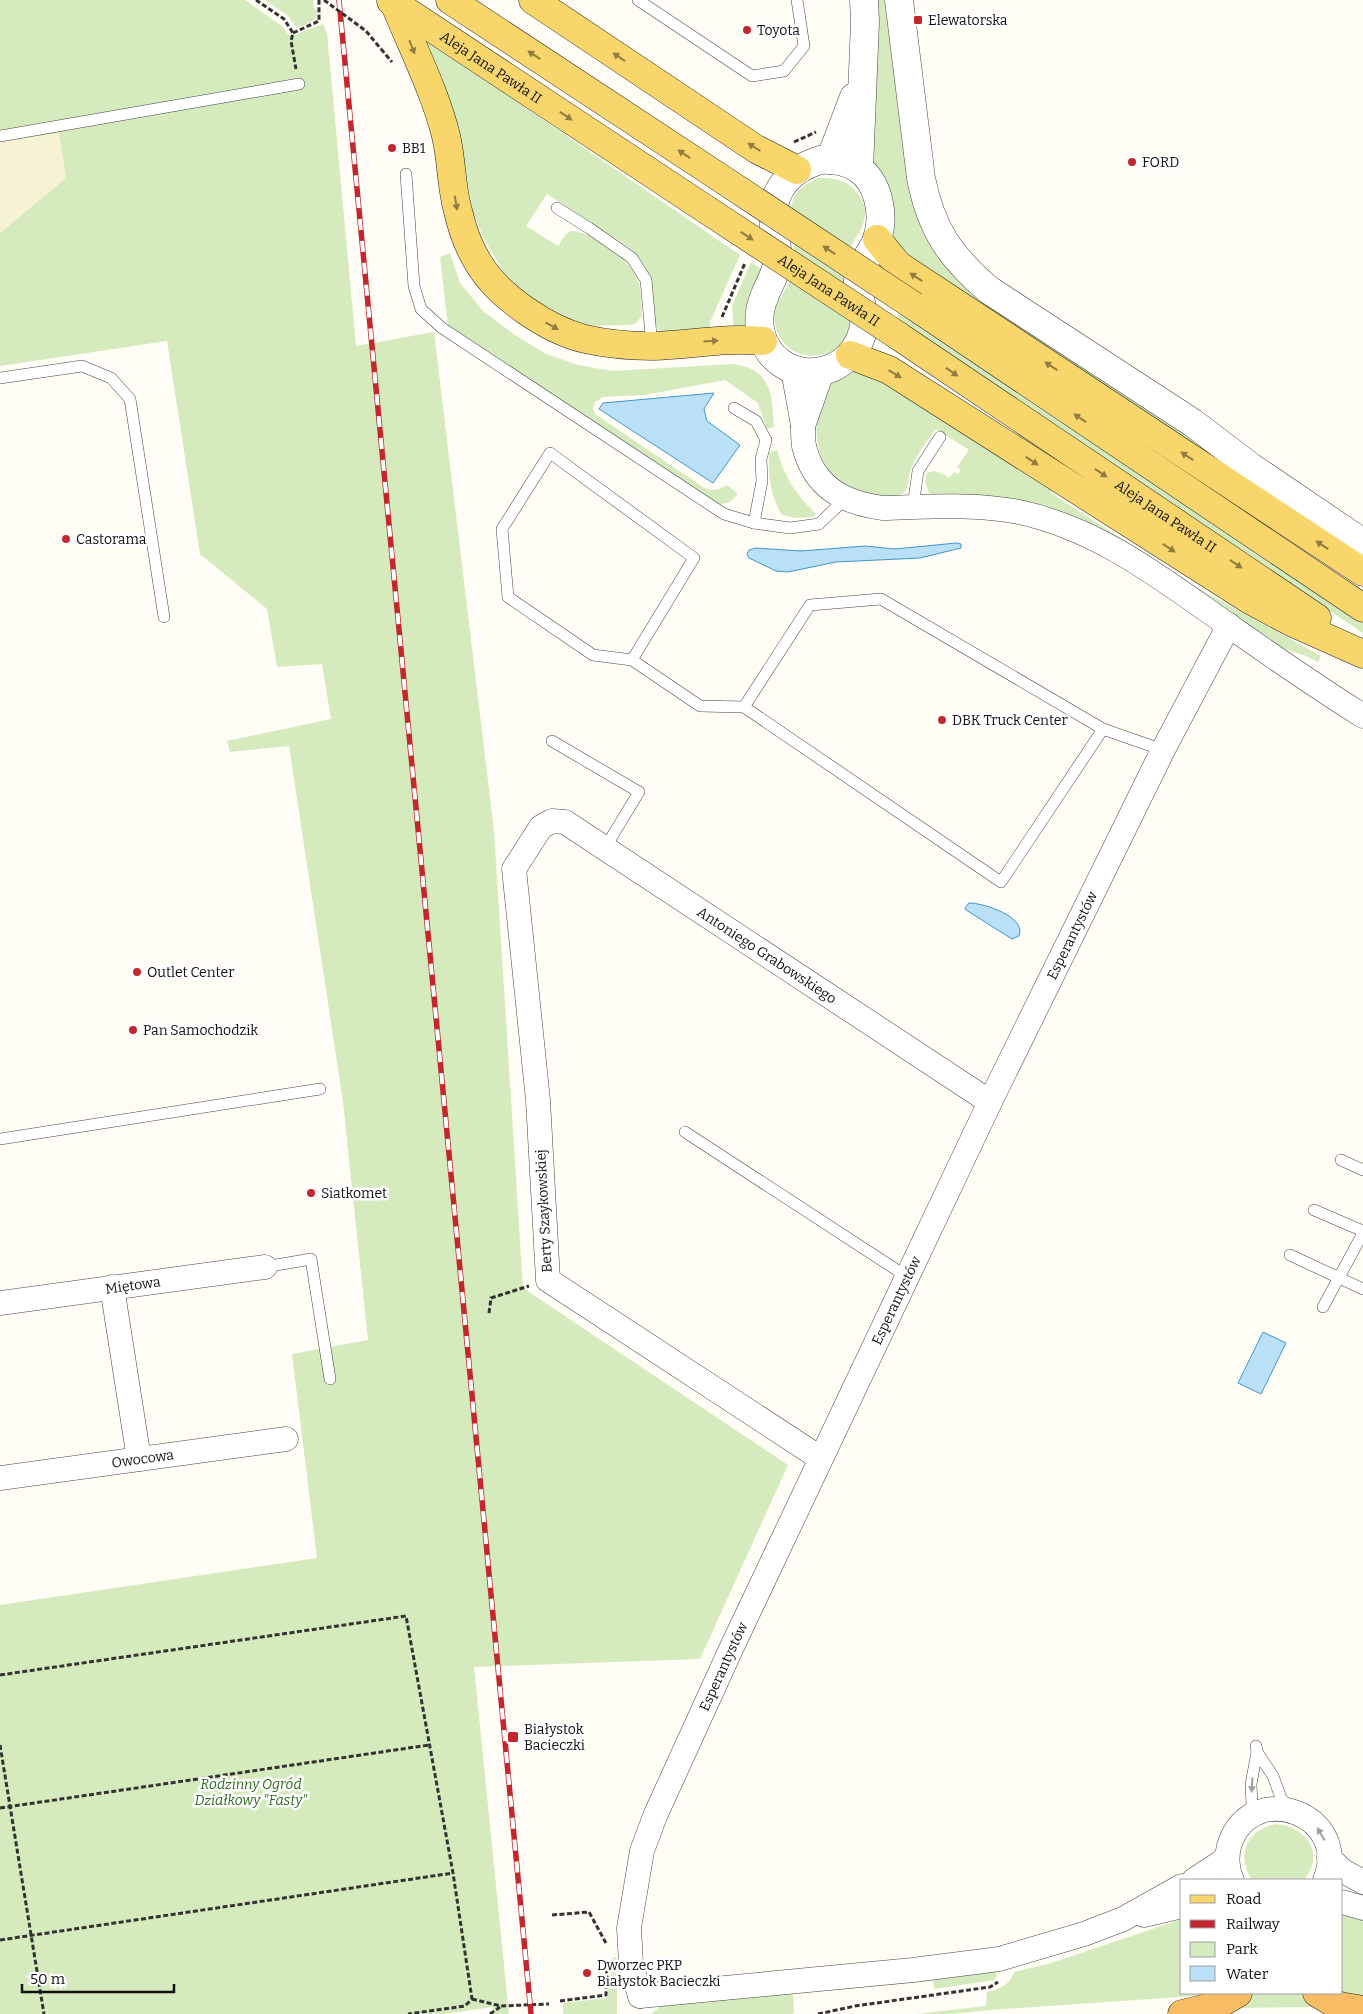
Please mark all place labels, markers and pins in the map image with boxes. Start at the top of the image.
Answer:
place label: Elewatorska [928,12,1008,29]
marker: Elewatorska [912,14,924,26]
place label: Toyota [757,22,800,39]
marker: Toyota [741,24,753,36]
place label: BB1 [402,140,426,157]
marker: BB1 [386,142,398,154]
place label: FORD [1142,154,1179,171]
marker: FORD [1126,156,1138,168]
place label: Castorama [76,531,147,548]
marker: Castorama [60,533,72,545]
place label: DBK Truck Center [952,712,1068,729]
marker: DBK Truck Center [936,714,948,726]
place label: Outlet Center [147,964,234,981]
marker: Outlet Center [131,966,143,978]
place label: Pan Samochodzik [143,1022,258,1039]
marker: Pan Samochodzik [127,1024,139,1036]
place label: Siatkomet [321,1185,387,1202]
marker: Siatkomet [305,1187,317,1199]
place label: Białystok Bacieczki [524,1721,585,1754]
marker: Białystok Bacieczki [506,1730,520,1744]
place label: Dworzec PKP Białystok Bacieczki [597,1957,721,1990]
marker: Dworzec PKP Białystok Bacieczki [581,1967,593,1979]

